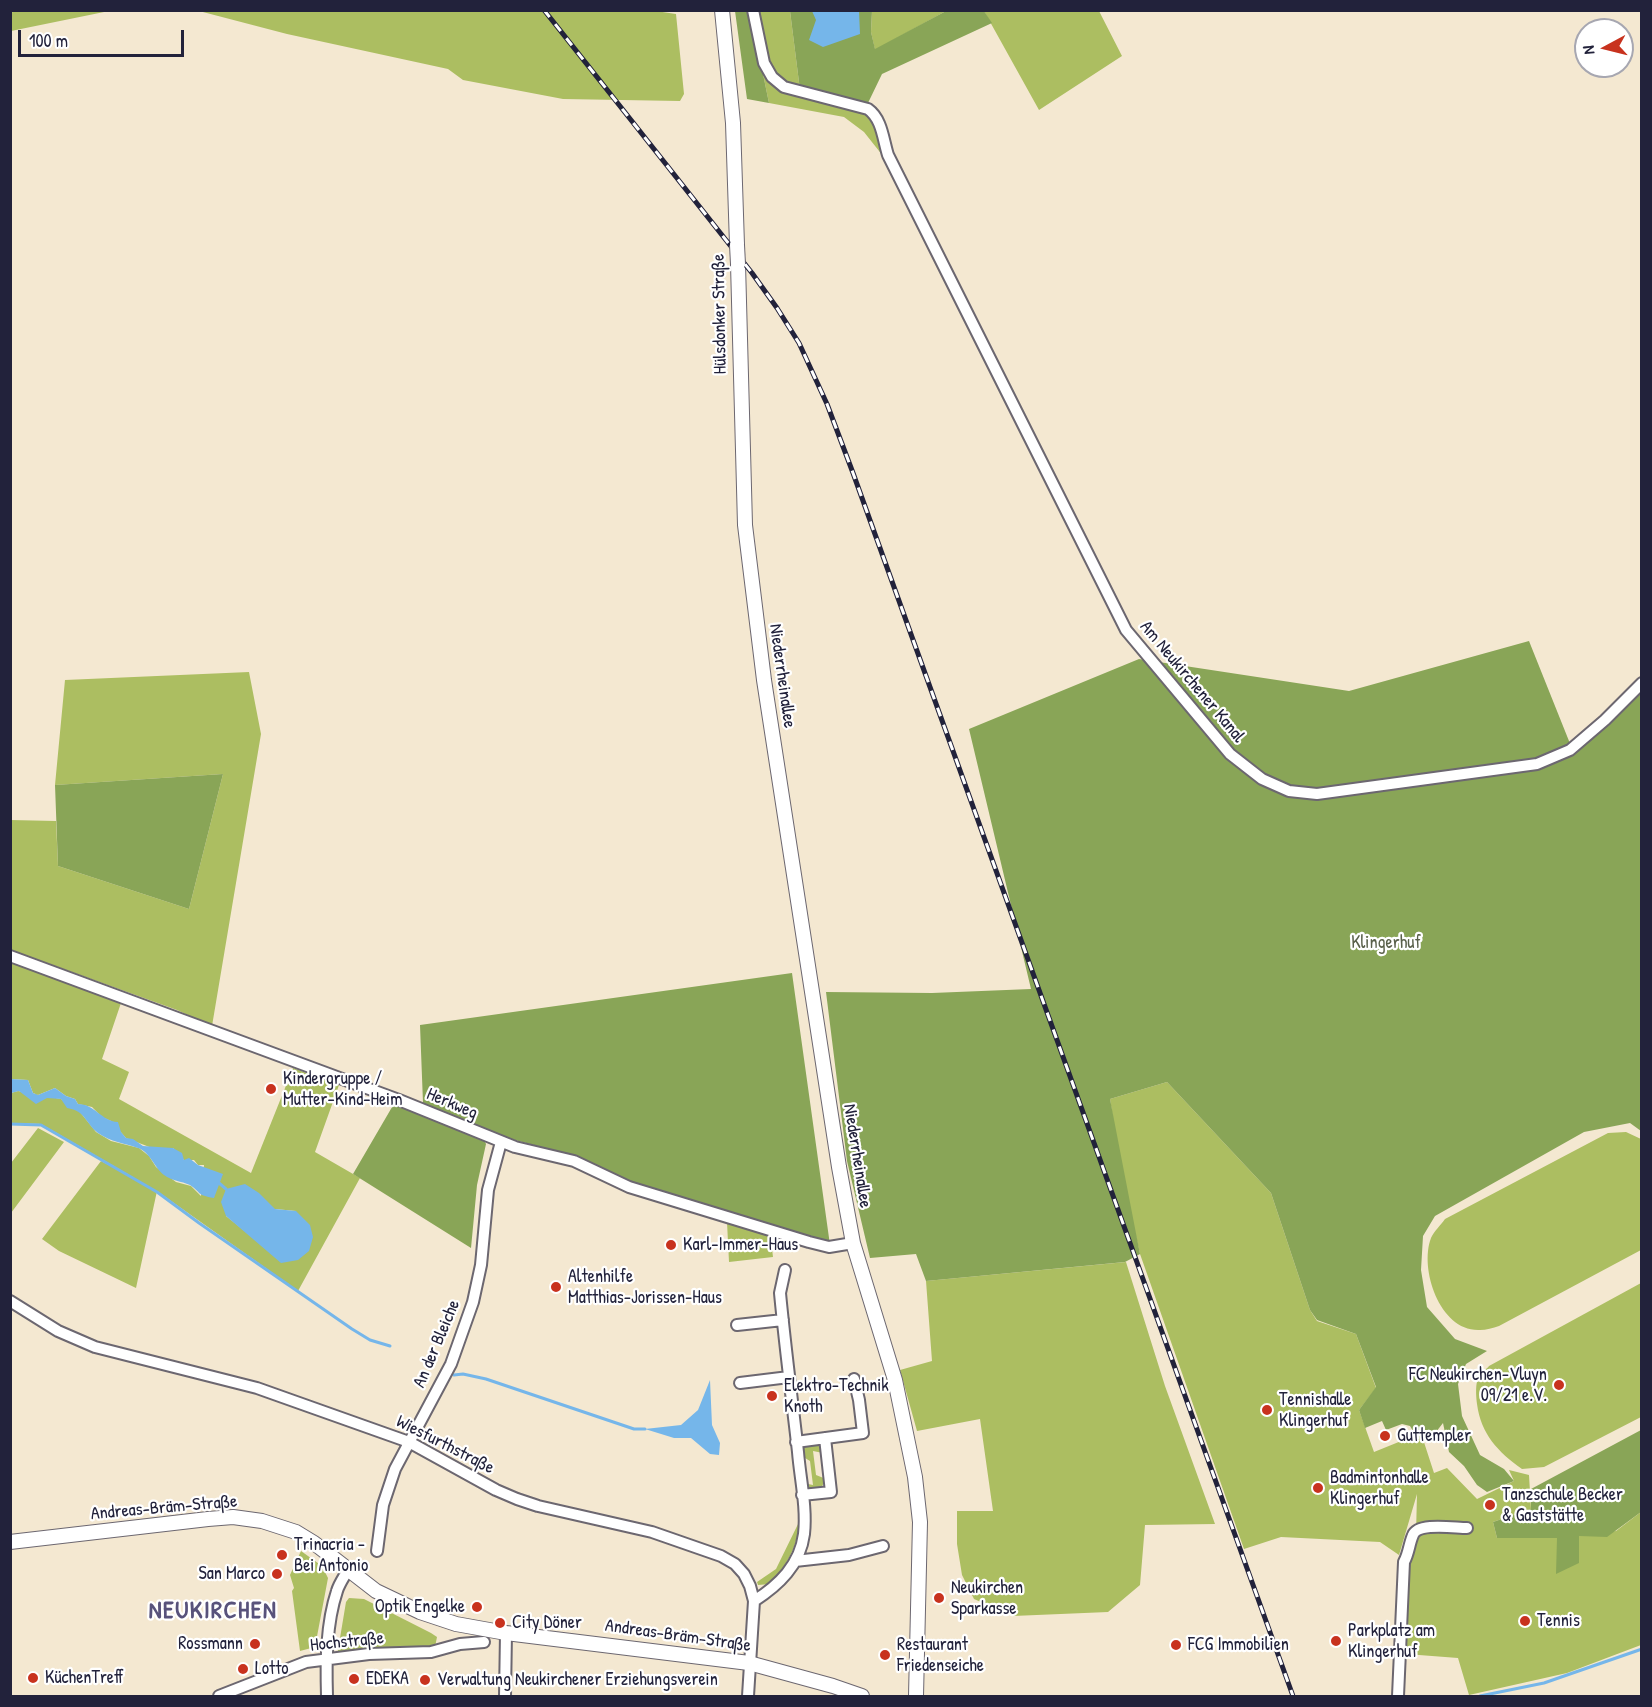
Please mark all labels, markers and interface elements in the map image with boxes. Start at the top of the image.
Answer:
scale bar [21,18,188,56]
north arrow [1574,18,1634,78]
text: 100 m [29,28,68,53]
text: N [1577,44,1600,56]
street label: Hülsdonker Straße [708,254,732,374]
street label: Am Neukirchener Kanal [1135,617,1249,747]
street label: Niederrheinallee [764,623,800,729]
park label: Klingerhuf [1351,932,1421,954]
place label: Kindergruppe / Mutter-Kind-Heim [283,1068,402,1110]
marker: Kindergruppe / Mutter-Kind-Heim [264,1082,278,1096]
street label: Herkweg [423,1084,481,1124]
street label: Niederrheinallee [838,1103,876,1209]
place label: Karl-Immer-Haus [683,1234,798,1256]
marker: Karl-Immer-Haus [664,1238,678,1252]
place label: Altenhilfe Matthias-Jorissen-Haus [568,1266,722,1308]
marker: Altenhilfe Matthias-Jorissen-Haus [549,1280,563,1294]
street label: An der Bleiche [409,1297,465,1391]
place label: FC Neukirchen-Vluyn 09/21 e.V. [1409,1364,1547,1406]
place label: Elektro-Technik Knoth [784,1375,889,1418]
marker: FC Neukirchen-Vluyn 09/21 e.V. [1552,1378,1566,1392]
marker: Elektro-Technik Knoth [765,1389,779,1403]
place label: Tennishalle Klingerhuf [1279,1389,1351,1432]
marker: Tennishalle Klingerhuf [1260,1403,1274,1417]
street label: Wiesfurthstraße [392,1411,498,1479]
place label: Guttempler [1397,1425,1471,1447]
marker: Guttempler [1378,1429,1392,1443]
place label: Badmintonhalle Klingerhuf [1330,1467,1429,1510]
marker: Badmintonhalle Klingerhuf [1311,1481,1325,1495]
place label: Tanzschule Becker & Gaststätte [1502,1484,1623,1526]
street label: Andreas-Bräm-Straße [90,1491,238,1525]
marker: Tanzschule Becker & Gaststätte [1483,1498,1497,1512]
place label: Trinacria - Bei Antonio [294,1534,368,1576]
marker: Trinacria - Bei Antonio [275,1548,289,1562]
place label: San Marco [198,1563,265,1585]
marker: San Marco [270,1567,284,1581]
place label: Neukirchen Sparkasse [951,1577,1023,1620]
marker: Neukirchen Sparkasse [932,1591,946,1605]
place label: Optik Engelke [375,1596,465,1618]
district label: NEUKIRCHEN [149,1598,277,1626]
marker: Optik Engelke [470,1600,484,1614]
place label: Tennis [1537,1610,1580,1632]
place label: City Döner [512,1612,582,1634]
marker: Tennis [1518,1614,1532,1628]
street label: Andreas-Bräm-Straße [604,1615,752,1657]
marker: City Döner [493,1616,507,1630]
place label: Parkplatz am Klingerhuf [1348,1620,1435,1662]
street label: Hochstraße [309,1627,385,1657]
place label: Rossmann [178,1633,243,1655]
place label: Restaurant Friedenseiche [897,1634,984,1676]
place label: FCG Immobilien [1188,1634,1289,1656]
marker: Parkplatz am Klingerhuf [1329,1634,1343,1648]
marker: Rossmann [248,1637,262,1651]
marker: FCG Immobilien [1169,1638,1183,1652]
marker: Restaurant Friedenseiche [878,1648,892,1662]
place label: Lotto [255,1658,289,1680]
marker: Lotto [236,1662,250,1676]
place label: KüchenTreff [45,1667,123,1689]
place label: EDEKA [366,1668,409,1690]
place label: Verwaltung Neukirchener Erziehungsverein [437,1669,718,1691]
marker: KüchenTreff [26,1671,40,1685]
marker: EDEKA [347,1672,361,1686]
marker: Verwaltung Neukirchener Erziehungsverein [418,1673,432,1687]

